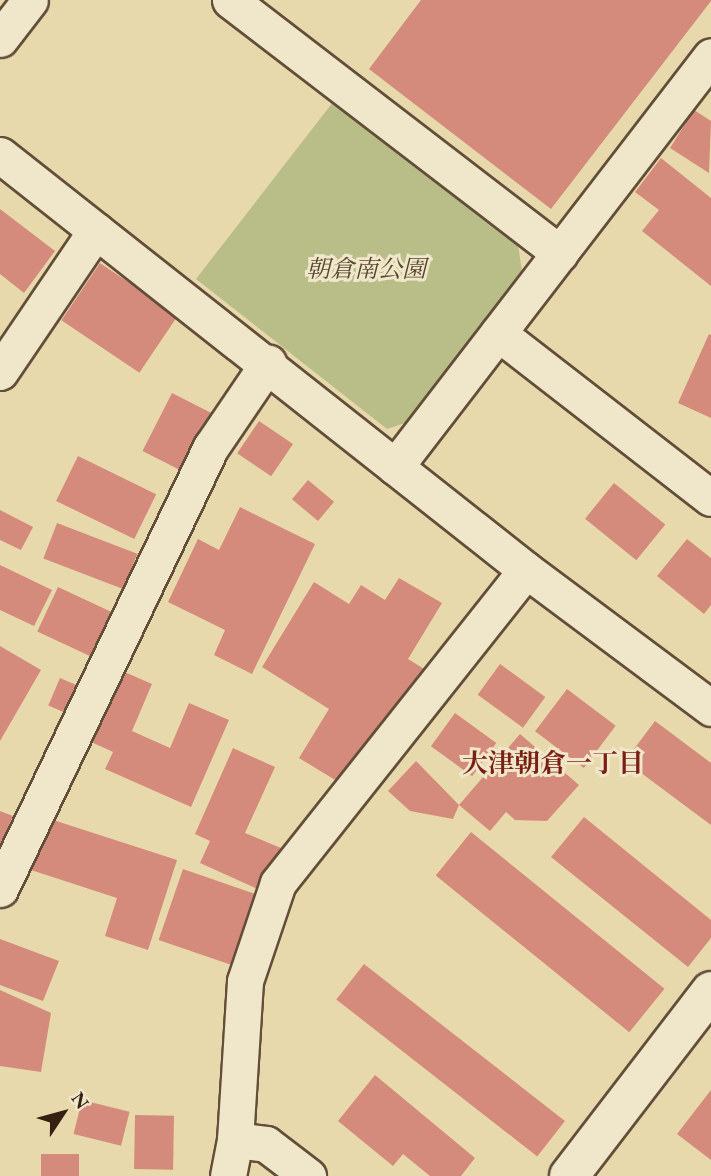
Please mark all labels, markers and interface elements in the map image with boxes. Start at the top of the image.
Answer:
park label: 朝倉南公園 [306,255,426,283]
district label: 大津朝倉一丁目 [462,748,644,780]
north arrow [28,1078,98,1148]
text: N [66,1087,95,1114]

